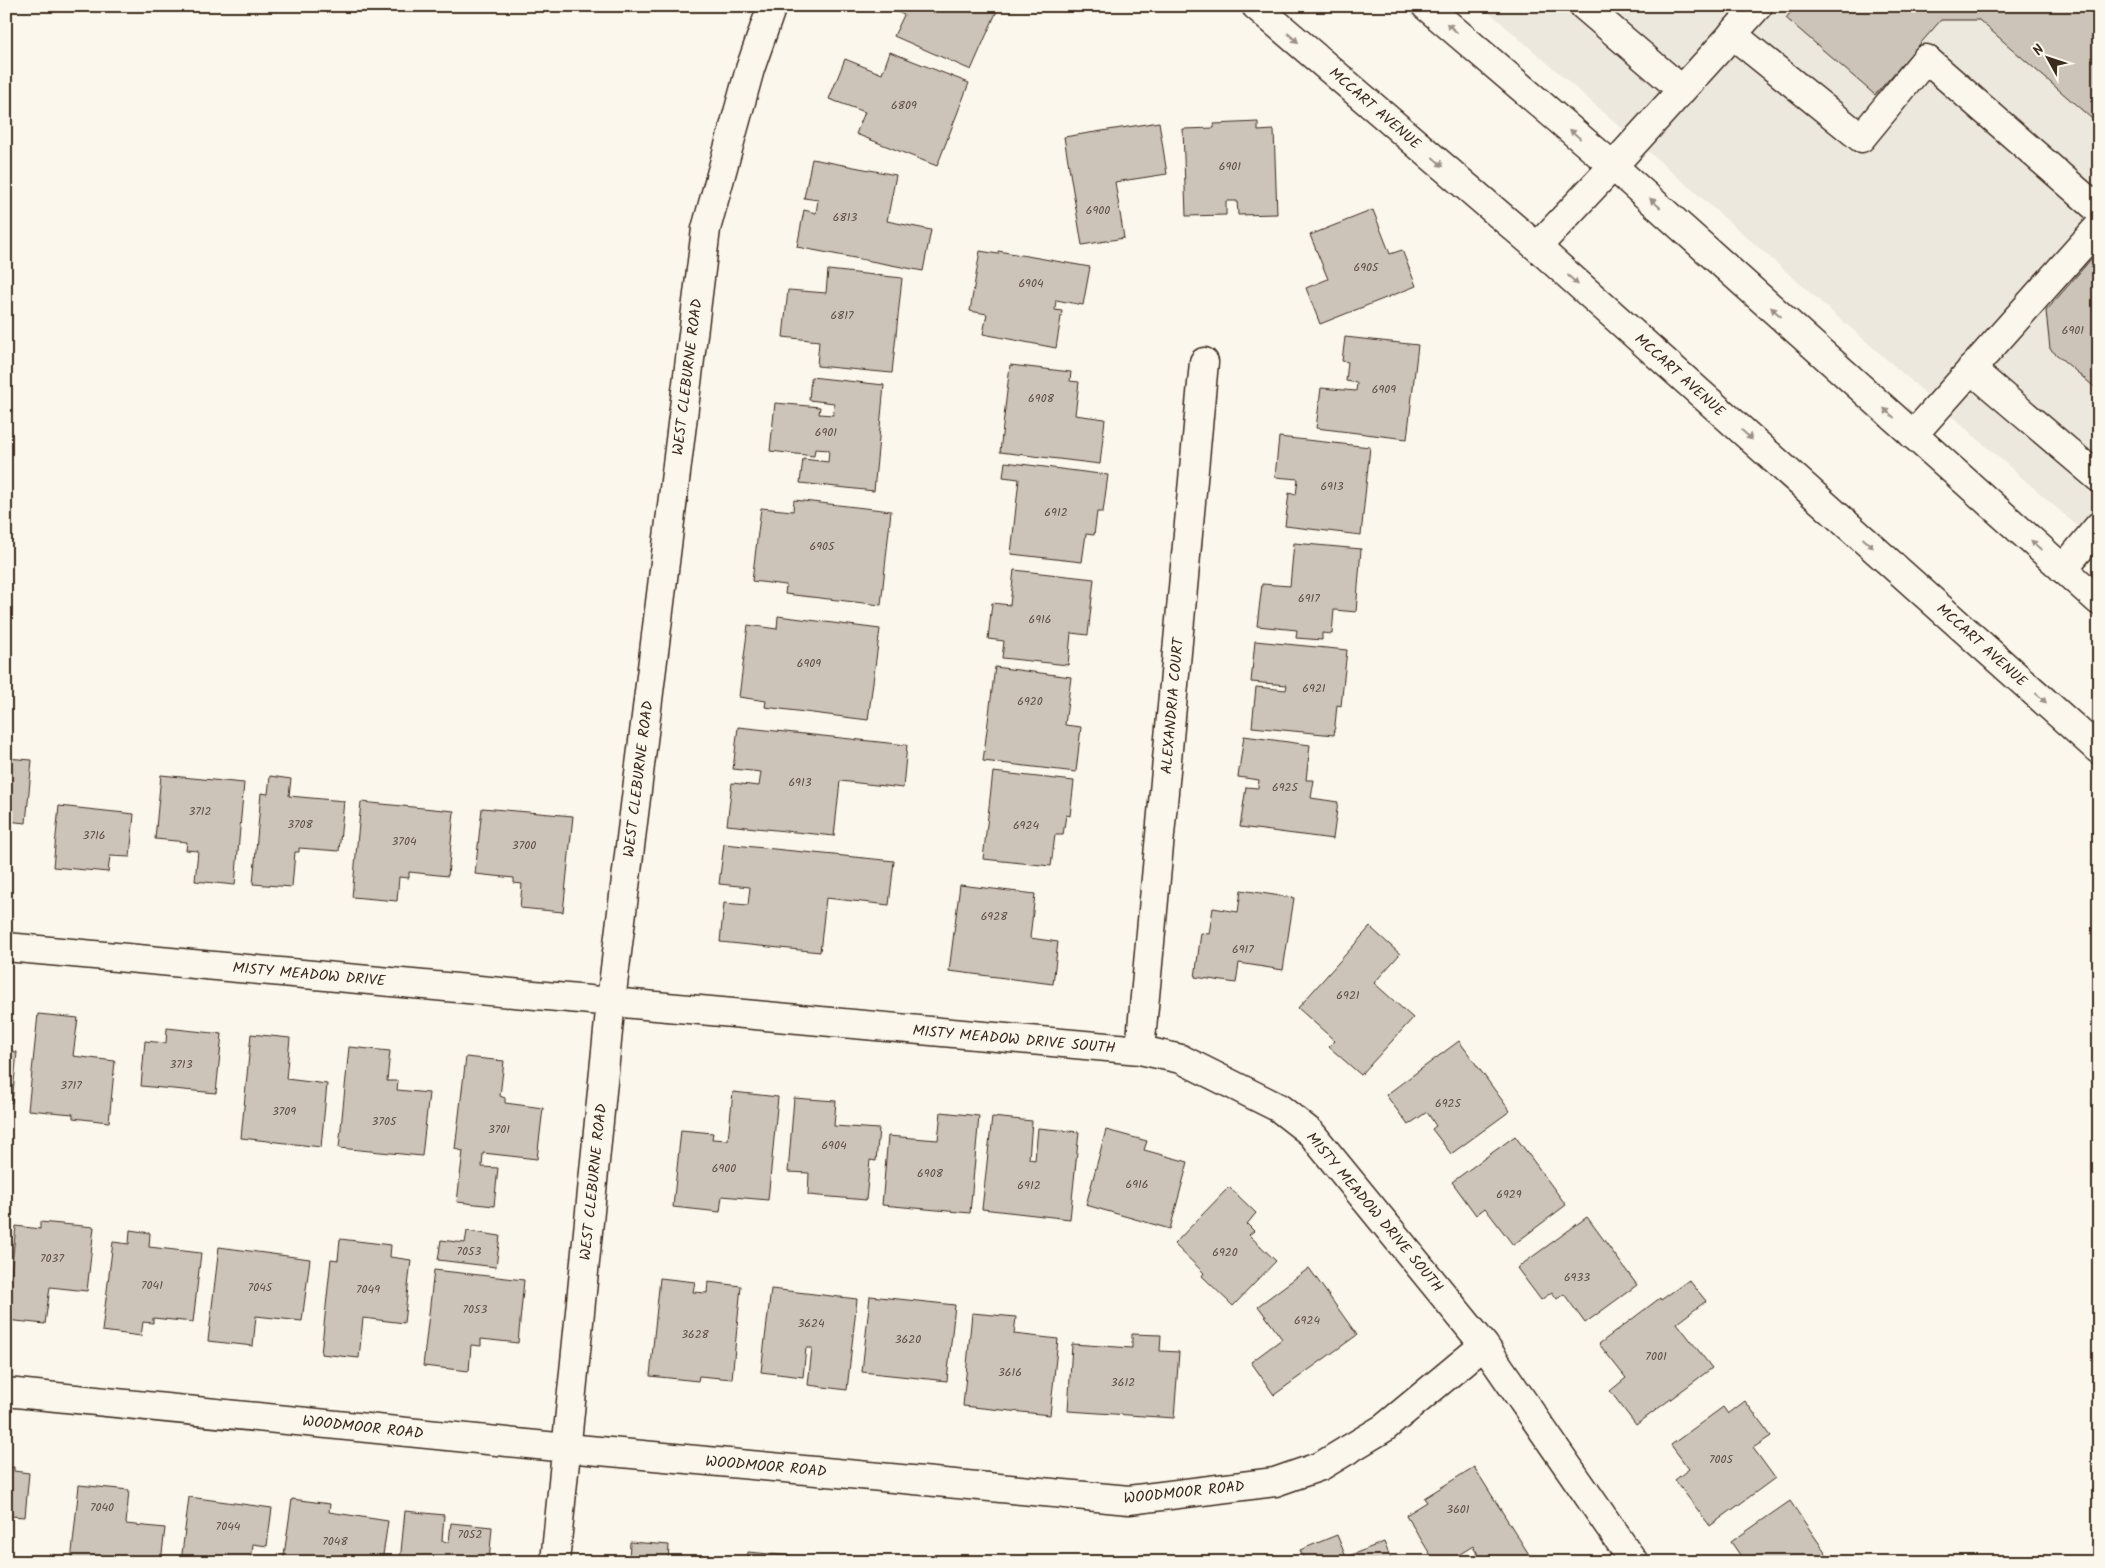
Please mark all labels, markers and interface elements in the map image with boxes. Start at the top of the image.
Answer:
one-way arrow [1446,23,1459,34]
one-way arrow [1287,32,1299,44]
north arrow [2022,32,2072,82]
text: N [2028,40,2050,61]
street label: MCCART AVENUE [1323,62,1427,156]
house number: 6809 [891,96,917,115]
one-way arrow [1570,128,1582,140]
one-way arrow [1432,156,1444,167]
house number: 6901 [1219,157,1241,176]
one-way arrow [1648,198,1661,209]
house number: 6900 [1086,201,1110,220]
house number: 6813 [833,208,857,227]
house number: 6905 [1354,258,1380,277]
house number: 6904 [1018,274,1044,293]
one-way arrow [1567,274,1580,285]
street label: WEST CLEBURNE ROAD [666,297,710,457]
house number: 6817 [830,306,854,325]
one-way arrow [1770,306,1782,318]
house number: 6901 [2062,321,2084,340]
street label: MCCART AVENUE [1628,328,1731,424]
house number: 6909 [1372,380,1396,399]
house number: 6908 [1028,389,1055,408]
one-way arrow [1883,408,1896,419]
house number: 6901 [815,423,837,442]
one-way arrow [1740,429,1753,440]
house number: 6913 [1320,477,1344,496]
house number: 6912 [1044,503,1068,522]
house number: 6905 [810,537,836,556]
one-way arrow [1861,537,1873,549]
one-way arrow [2031,539,2043,551]
house number: 6917 [1298,589,1320,608]
street label: MCCART AVENUE [1930,598,2033,694]
house number: 6916 [1029,610,1051,629]
street label: ALEXANDRIA COURT [1155,635,1191,775]
house number: 6909 [797,654,821,673]
house number: 6921 [1302,679,1326,698]
house number: 6920 [1017,692,1043,711]
one-way arrow [2035,692,2047,703]
street label: WEST CLEBURNE ROAD [617,699,661,859]
house number: 6913 [788,773,812,792]
house number: 6925 [1272,778,1300,797]
house number: 3712 [188,802,212,821]
house number: 3708 [287,815,314,834]
house number: 6924 [1013,816,1039,835]
house number: 3716 [83,826,105,845]
house number: 3704 [392,832,417,851]
house number: 3700 [512,836,536,855]
house number: 6928 [981,907,1008,926]
house number: 6917 [1232,940,1254,959]
street label: MISTY MEADOW DRIVE [232,956,388,994]
house number: 6921 [1336,986,1360,1005]
street label: MISTY MEADOW DRIVE SOUTH [911,1019,1116,1061]
house number: 3713 [169,1055,193,1074]
house number: 3717 [60,1076,82,1095]
house number: 6925 [1435,1094,1463,1113]
house number: 3709 [272,1102,296,1121]
street label: WEST CLEBURNE ROAD [574,1102,614,1262]
house number: 3705 [372,1112,398,1131]
house number: 3701 [488,1120,510,1139]
street label: MISTY MEADOW DRIVE SOUTH [1300,1127,1449,1298]
house number: 6904 [821,1136,847,1155]
house number: 6900 [712,1159,736,1178]
house number: 6908 [917,1164,944,1183]
house number: 6916 [1126,1175,1148,1194]
house number: 6912 [1017,1176,1041,1195]
house number: 6929 [1496,1185,1522,1204]
house number: 7053 [457,1242,482,1261]
house number: 6920 [1212,1243,1238,1262]
house number: 7037 [40,1249,64,1268]
house number: 6933 [1564,1268,1590,1287]
house number: 7041 [141,1276,163,1295]
house number: 7045 [248,1278,274,1297]
house number: 7049 [356,1280,380,1299]
house number: 7053 [463,1300,488,1319]
house number: 6924 [1294,1311,1320,1330]
house number: 3624 [797,1314,825,1333]
house number: 3628 [681,1325,710,1344]
house number: 3620 [895,1330,921,1349]
house number: 7001 [1645,1347,1667,1366]
house number: 3616 [998,1363,1022,1382]
house number: 3612 [1111,1373,1135,1392]
street label: WOODMOOR ROAD [301,1410,425,1446]
street label: WOODMOOR ROAD [704,1450,828,1484]
house number: 7005 [1709,1450,1735,1469]
street label: WOODMOOR ROAD [1122,1475,1246,1511]
house number: 7040 [90,1498,114,1517]
house number: 3601 [1446,1500,1470,1519]
house number: 7044 [216,1517,241,1536]
house number: 7052 [458,1525,482,1544]
house number: 7048 [322,1532,348,1551]

